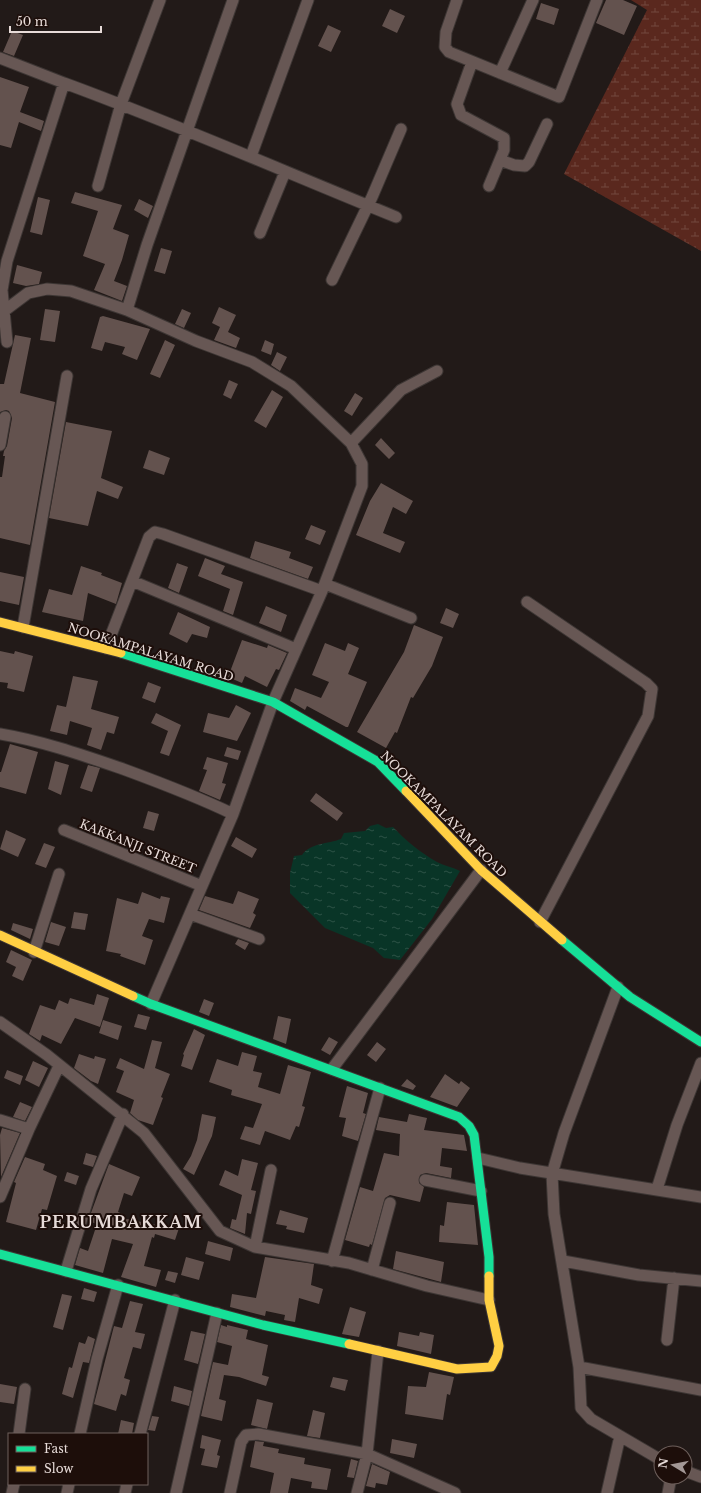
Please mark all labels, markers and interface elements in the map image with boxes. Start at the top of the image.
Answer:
scale bar [10,8,101,34]
text: 50 m [16,14,48,29]
street label: NOOKAMPALAYAM ROAD [66,620,236,684]
street label: NOOKAMPALAYAM ROAD [378,748,510,880]
street label: KAKKANJI STREET [78,816,199,876]
district label: PERUMBAKKAM [40,1212,202,1232]
legend [8,1433,148,1485]
text: Fast [44,1441,69,1456]
north arrow [653,1445,693,1485]
text: N [655,1456,671,1470]
text: Slow [44,1461,74,1476]

